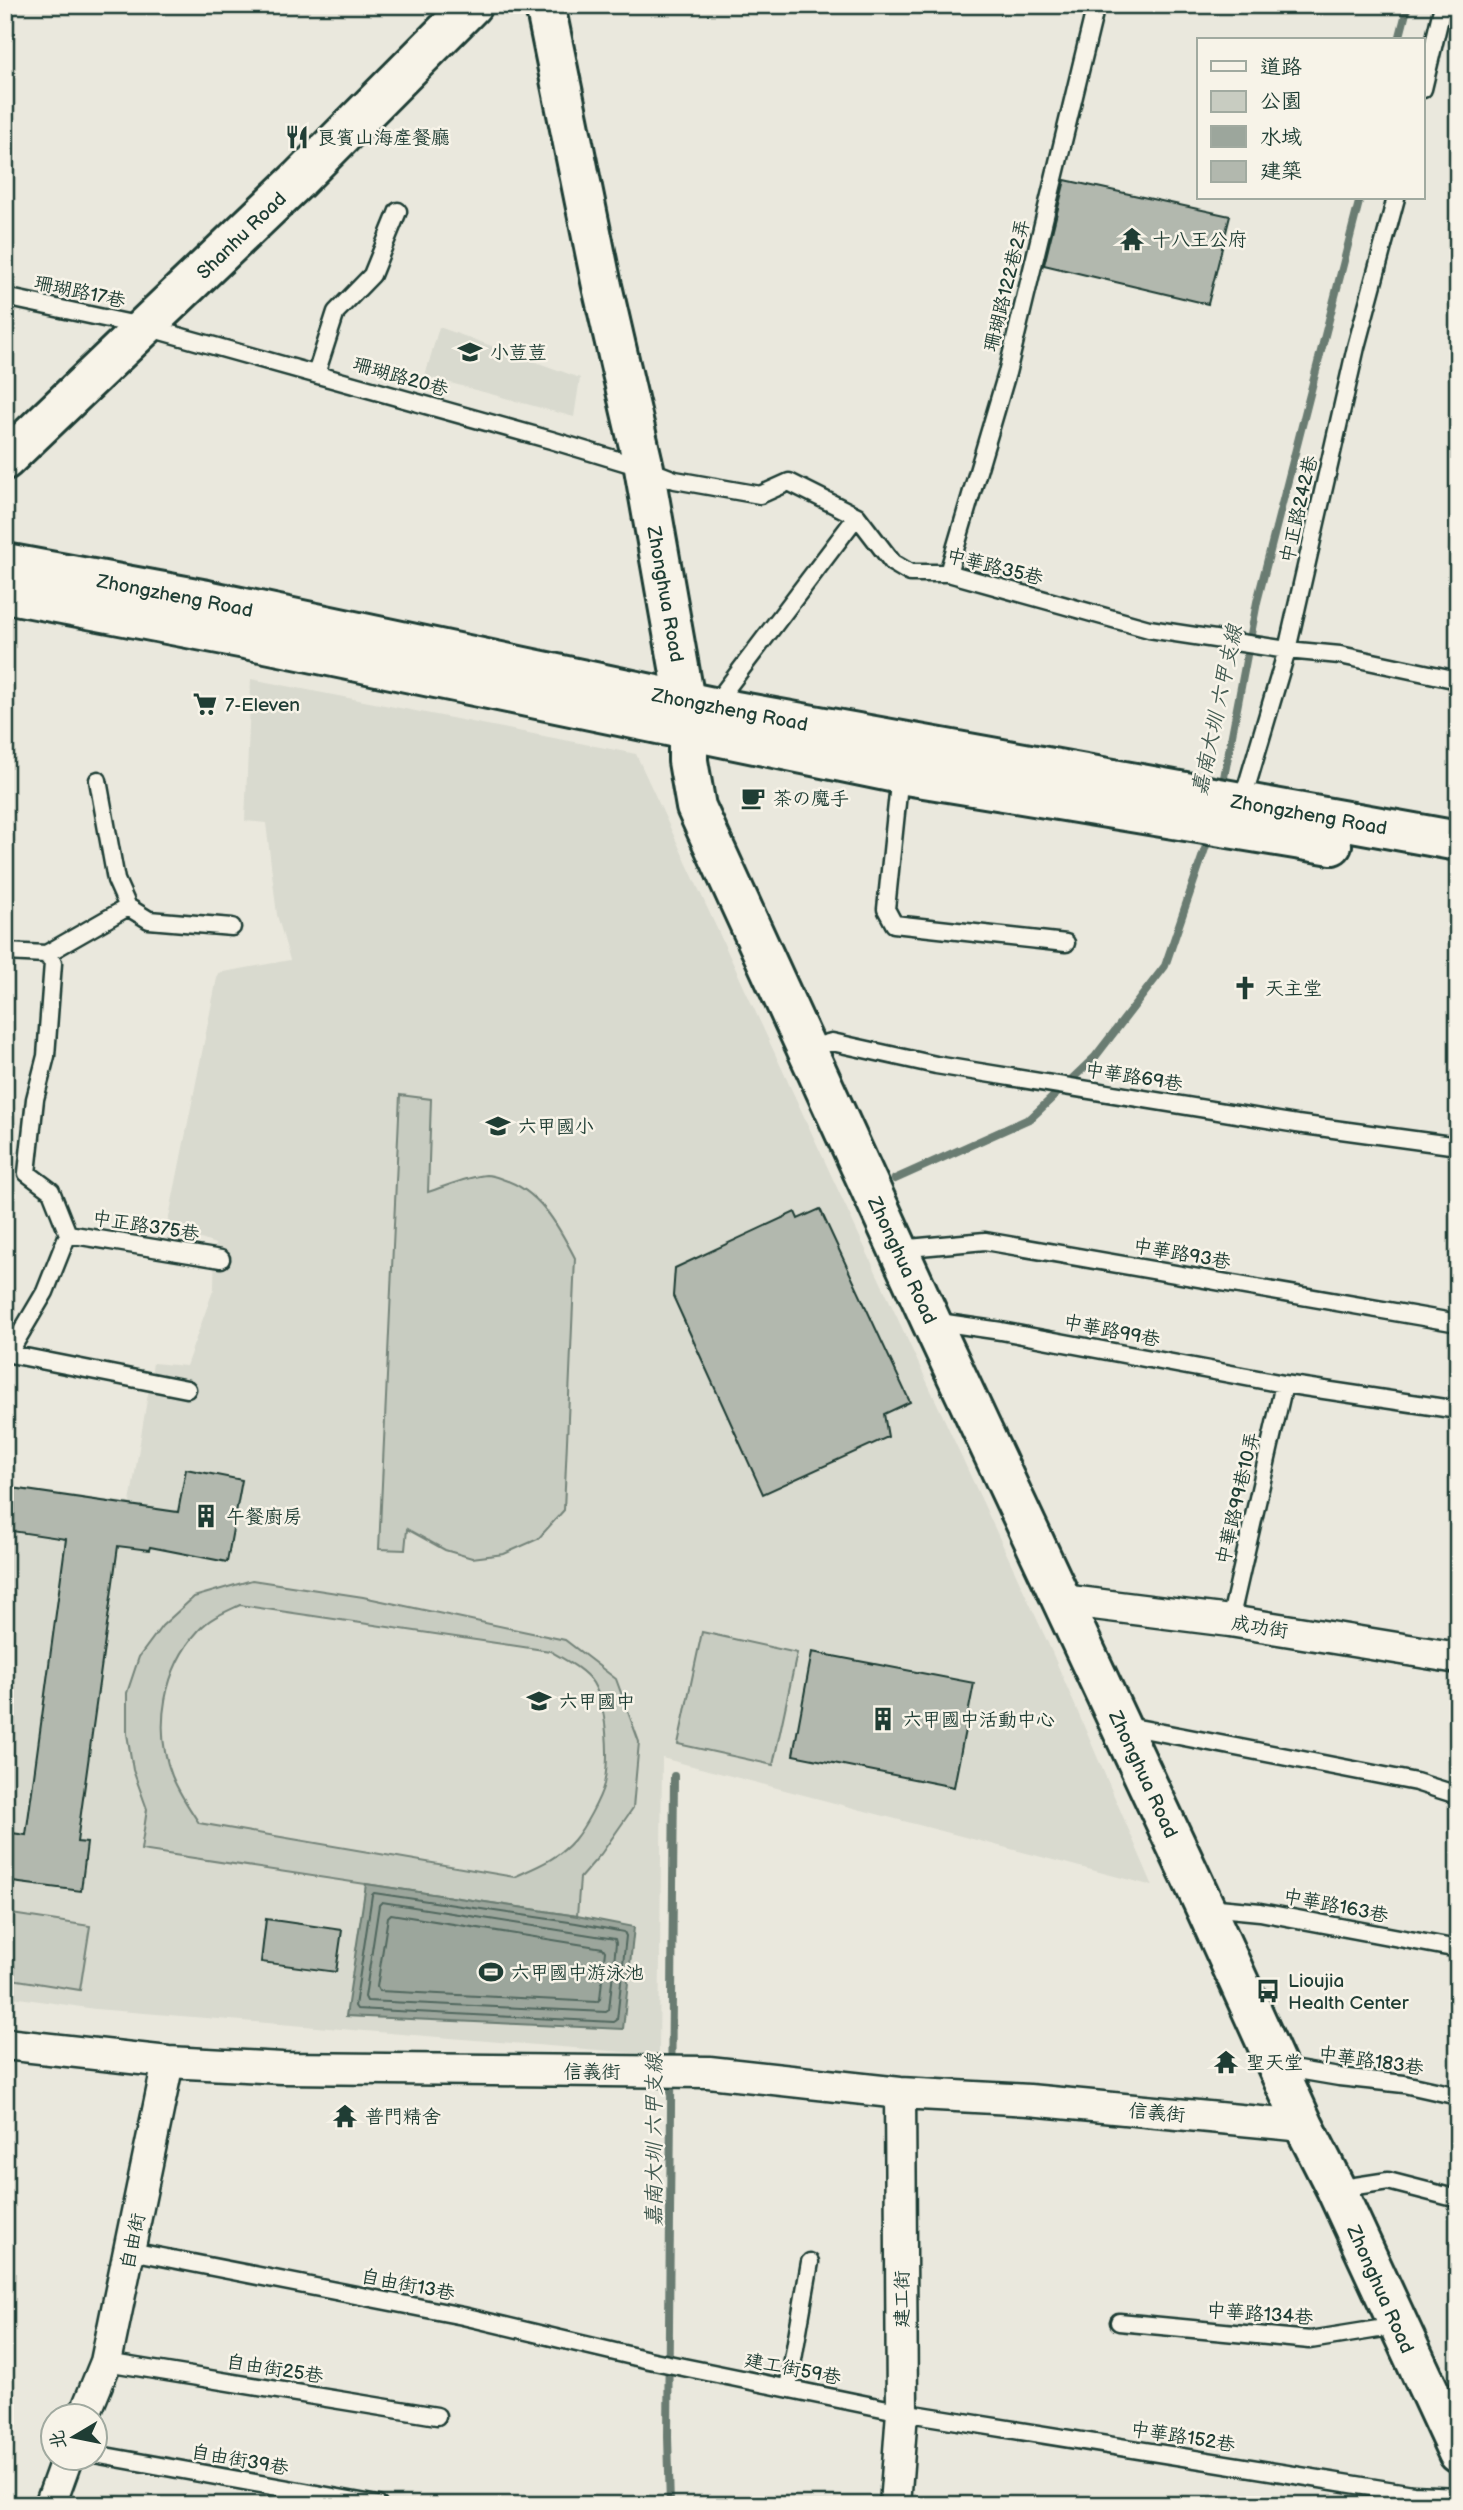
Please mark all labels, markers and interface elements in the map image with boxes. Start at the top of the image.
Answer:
legend [1197,38,1424,200]
text: 道路 [1260,55,1302,80]
text: 公園 [1260,89,1302,114]
restaurant icon: 良賓山海產餐廳 [283,123,311,151]
text: 水域 [1260,125,1302,150]
place label: 良賓山海產餐廳 [317,127,450,150]
text: 建築 [1260,159,1302,184]
street label: Shanhu Road [192,188,292,284]
street label: 珊瑚路122巷2弄 [980,217,1035,354]
temple icon: 十八王公府 [1118,225,1146,253]
place label: 十八王公府 [1152,229,1247,252]
street label: 珊瑚路17巷 [32,272,127,313]
school or university icon: 小荳荳 [456,338,484,366]
place label: 小荳荳 [490,342,547,365]
street label: 珊瑚路20巷 [350,353,451,402]
street label: 中正路242巷 [1276,453,1323,565]
street label: Zhonghua Road [641,524,688,664]
street label: 中華路35巷 [944,544,1045,591]
street label: Zhongzheng Road [94,570,255,623]
water label: 嘉南大圳 六甲支線 [1187,622,1248,798]
street label: Zhongzheng Road [649,684,810,737]
supermarket icon: 7-Eleven [191,690,219,718]
place label: 7-Eleven [225,694,300,717]
cafe icon: 茶の魔手 [739,784,767,812]
place label: 茶の魔手 [773,788,849,811]
street label: Zhongzheng Road [1228,790,1389,841]
church icon: 天主堂 [1231,974,1259,1002]
place label: 天主堂 [1265,978,1322,1001]
street label: 中華路69巷 [1083,1058,1184,1097]
school or university icon: 六甲國小 [484,1112,512,1140]
place label: 六甲國小 [518,1116,594,1139]
street label: Zhonghua Road [862,1193,941,1328]
street label: 中正路375巷 [91,1207,201,1246]
street label: 中華路93巷 [1131,1235,1232,1274]
street label: 中華路99巷 [1061,1311,1162,1352]
street label: 中華路99巷10弄 [1212,1430,1265,1567]
building icon: 午餐廚房 [192,1502,220,1530]
place label: 午餐廚房 [226,1506,302,1529]
street label: 成功街 [1230,1612,1290,1643]
school or university icon: 六甲國中 [525,1687,553,1715]
place label: 六甲國中 [559,1691,635,1714]
building icon: 六甲國中活動中心 [869,1705,897,1733]
street label: Zhonghua Road [1103,1707,1182,1842]
place label: 六甲國中活動中心 [903,1709,1055,1732]
street label: 中華路163巷 [1281,1885,1390,1928]
sports icon: 六甲國中游泳池 [477,1958,505,1986]
place label: 六甲國中游泳池 [511,1962,644,1985]
place label: Lioujia Health Center [1288,1970,1410,2015]
bus stop icon: Lioujia Health Center [1254,1977,1282,2005]
street label: 中華路183巷 [1317,2043,1425,2080]
temple icon: 聖天堂 [1212,2048,1240,2076]
water label: 嘉南大圳 六甲支線 [642,2052,667,2227]
place label: 聖天堂 [1246,2052,1303,2075]
street label: 信義街 [563,2061,621,2084]
street label: 信義街 [1127,2100,1186,2127]
temple icon: 普門精舍 [331,2102,359,2130]
place label: 普門精舍 [365,2106,441,2129]
street label: 自由街 [116,2211,151,2272]
street label: Zhonghua Road [1341,2221,1418,2357]
street label: 自由街13巷 [359,2265,457,2306]
street label: 建工街 [891,2270,914,2328]
street label: 中華路134巷 [1206,2299,1314,2330]
street label: 建工街59巷 [742,2349,843,2390]
street label: 自由街25巷 [225,2350,325,2389]
north arrow [38,2402,108,2472]
street label: 中華路152巷 [1129,2418,1237,2457]
text: 北 [46,2428,72,2451]
street label: 自由街39巷 [189,2441,290,2480]

